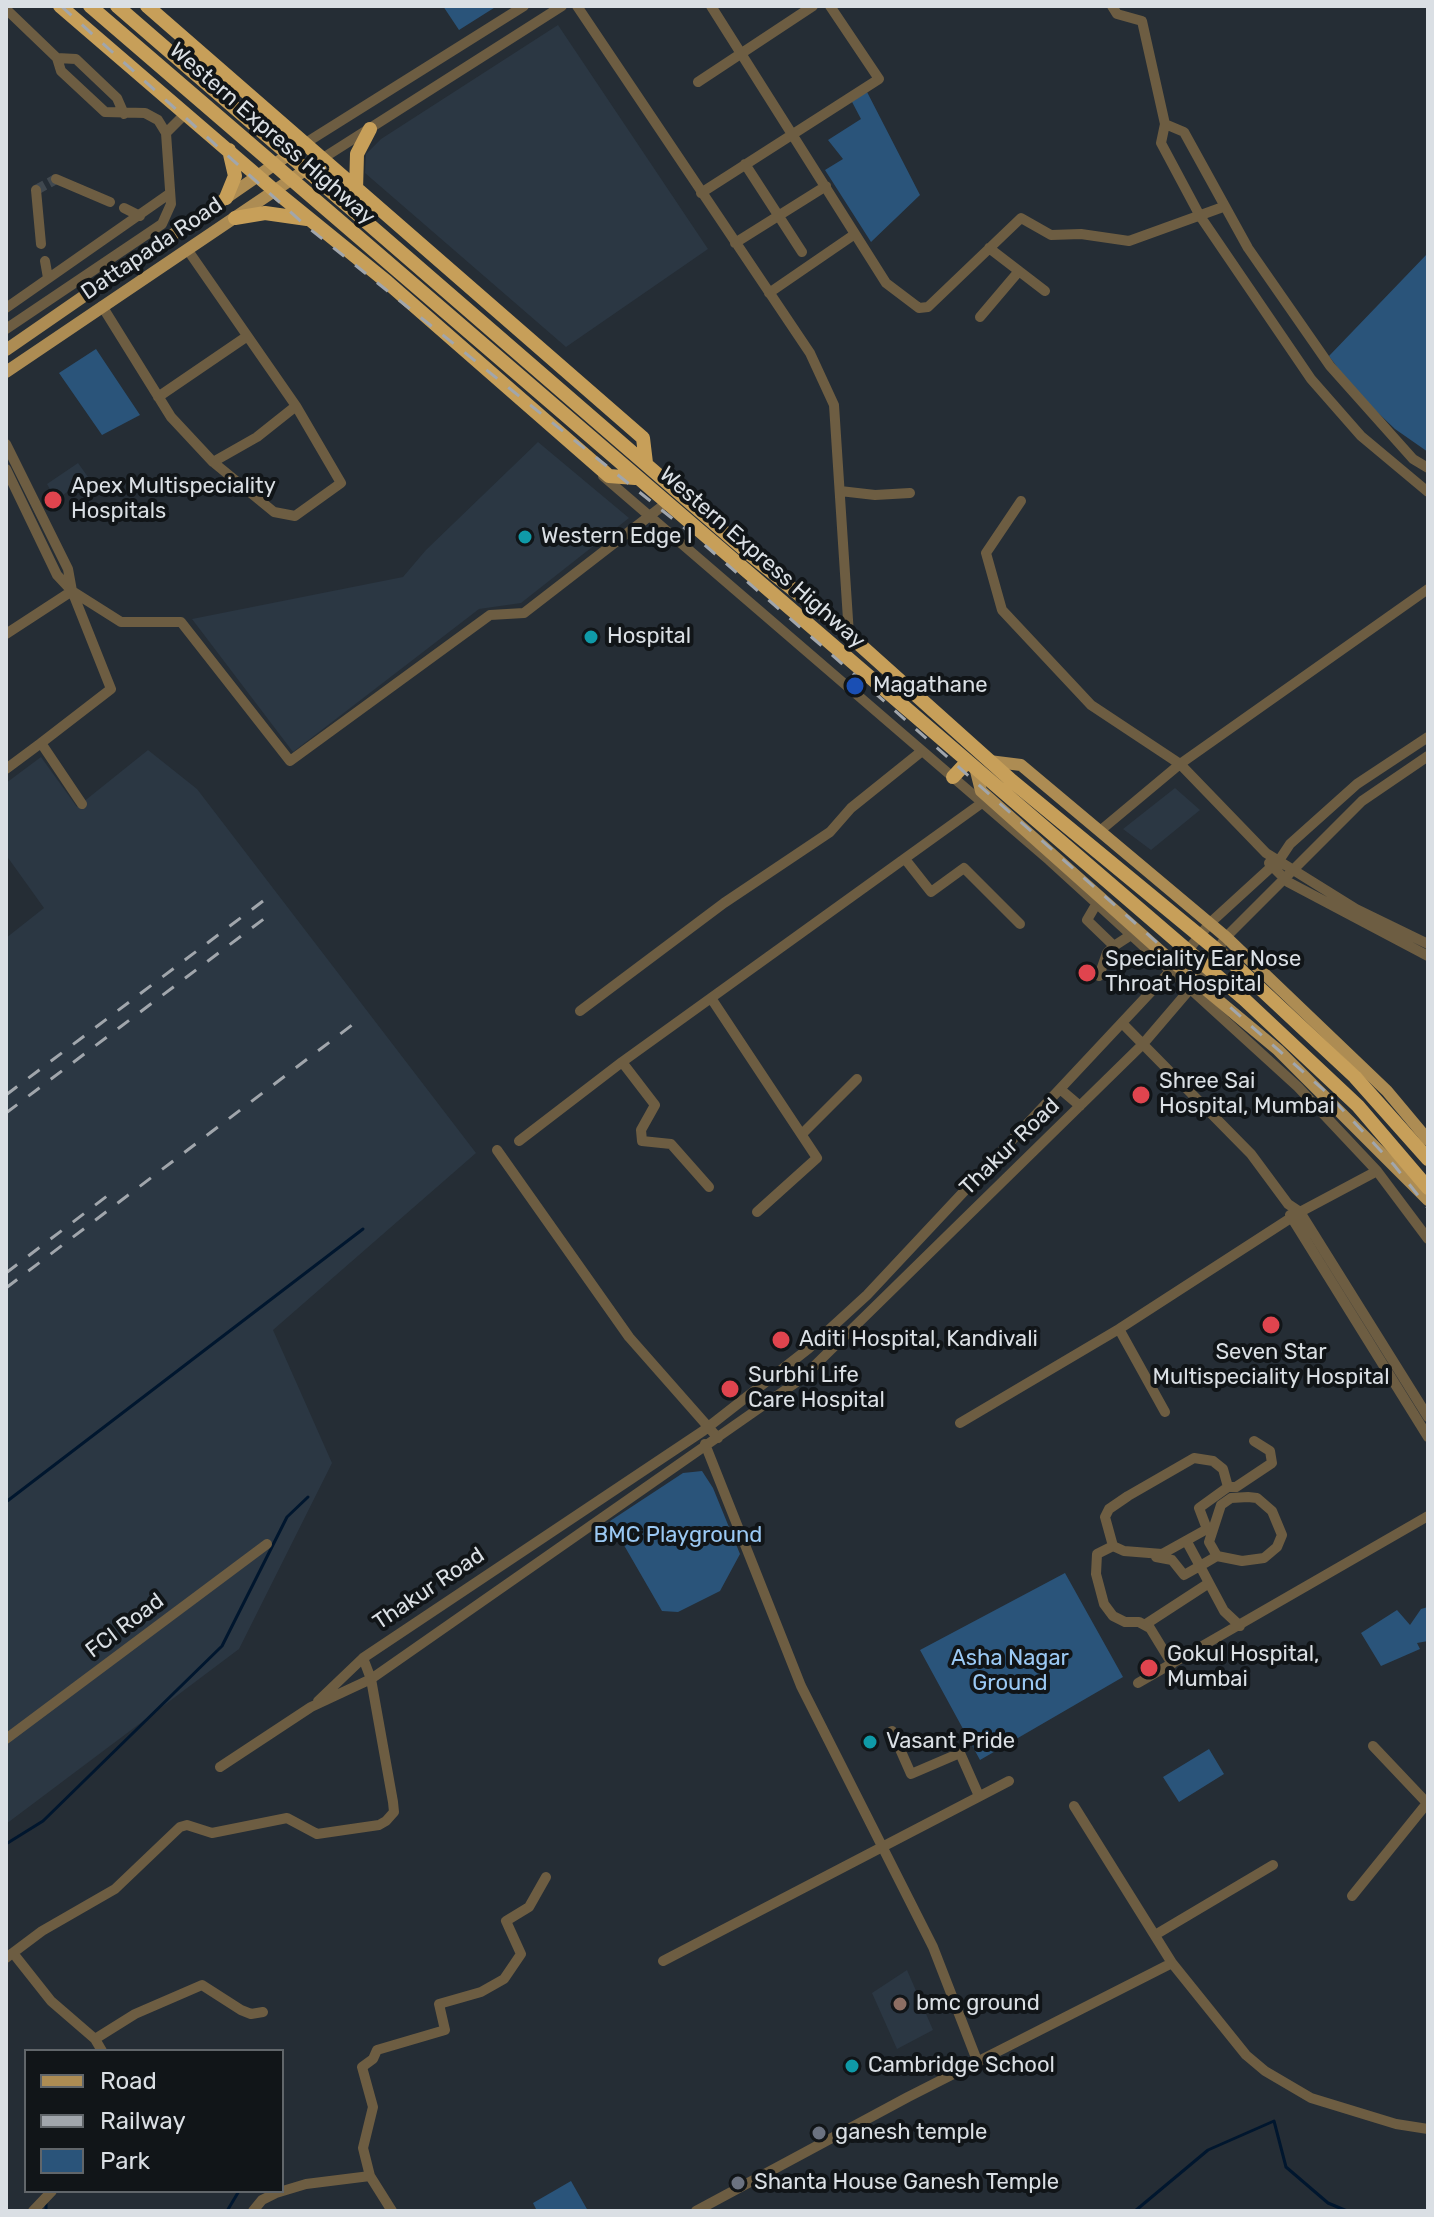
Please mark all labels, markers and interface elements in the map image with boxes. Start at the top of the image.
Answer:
street label: Western Express Highway [164,37,380,231]
street label: Dattapada Road [76,192,228,306]
street label: Western Express Highway [654,461,870,655]
place label: Apex Multispeciality Hospitals [71,474,276,526]
marker: Apex Multispeciality Hospitals [42,489,64,511]
place label: Western Edge I [541,524,693,550]
marker: Western Edge I [516,528,534,546]
place label: Hospital [607,624,691,650]
marker: Hospital [582,628,600,646]
place label: Magathane [873,673,988,699]
marker: Magathane [844,675,866,697]
place label: Speciality Ear Nose Throat Hospital [1105,947,1301,998]
marker: Speciality Ear Nose Throat Hospital [1076,962,1098,984]
place label: Shree Sai Hospital, Mumbai [1159,1069,1335,1120]
marker: Shree Sai Hospital, Mumbai [1130,1084,1152,1106]
street label: Thakur Road [955,1093,1065,1201]
marker: Seven Star Multispeciality Hospital [1260,1314,1282,1336]
place label: Aditi Hospital, Kandivali [799,1327,1038,1353]
marker: Aditi Hospital, Kandivali [770,1329,792,1351]
place label: Seven Star Multispeciality Hospital [1152,1340,1390,1392]
place label: Surbhi Life Care Hospital [748,1363,885,1414]
marker: Surbhi Life Care Hospital [719,1378,741,1400]
park label: BMC Playground [594,1523,762,1549]
street label: Thakur Road [368,1542,490,1636]
street label: FCI Road [81,1588,169,1664]
place label: Gokul Hospital, Mumbai [1167,1642,1319,1694]
park label: Asha Nagar Ground [951,1646,1069,1698]
marker: Gokul Hospital, Mumbai [1138,1657,1160,1679]
place label: Vasant Pride [886,1729,1015,1755]
marker: Vasant Pride [861,1733,879,1751]
place label: bmc ground [916,1991,1040,2017]
marker: bmc ground [891,1995,909,2013]
legend [24,2049,284,2193]
place label: Cambridge School [868,2053,1055,2079]
marker: Cambridge School [843,2057,861,2075]
text: Road [100,2067,157,2095]
text: Railway [100,2107,186,2135]
place label: ganesh temple [835,2120,987,2146]
marker: ganesh temple [810,2124,828,2142]
text: Park [100,2147,150,2175]
place label: Shanta House Ganesh Temple [754,2170,1059,2196]
marker: Shanta House Ganesh Temple [729,2174,747,2192]

